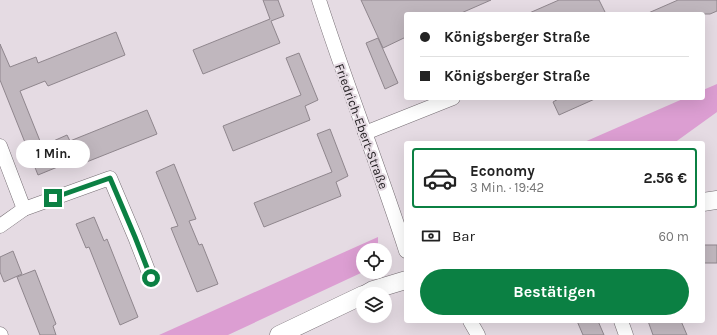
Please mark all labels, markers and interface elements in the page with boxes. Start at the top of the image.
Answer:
text: Königsberger Straße [444,28,590,46]
street label: Friedrich-Ebert-Straße [332,61,391,191]
text: Königsberger Straße [444,67,590,85]
callout: 1 Min. [16,140,90,168]
text: 1 Min. [36,146,70,161]
icon: car [422,160,458,196]
text: Economy [470,162,535,180]
text: 2.56 € [644,169,687,187]
text: 3 Min. · 19:42 [470,180,544,195]
route end [44,189,62,207]
icon: cash [420,225,442,247]
text: Bar [452,227,475,245]
text: 60 m [659,229,689,244]
map controls [356,243,392,323]
button: locate [356,243,392,279]
route start [142,269,160,287]
button: Bestätigen [420,269,689,315]
button: layers [356,287,392,323]

